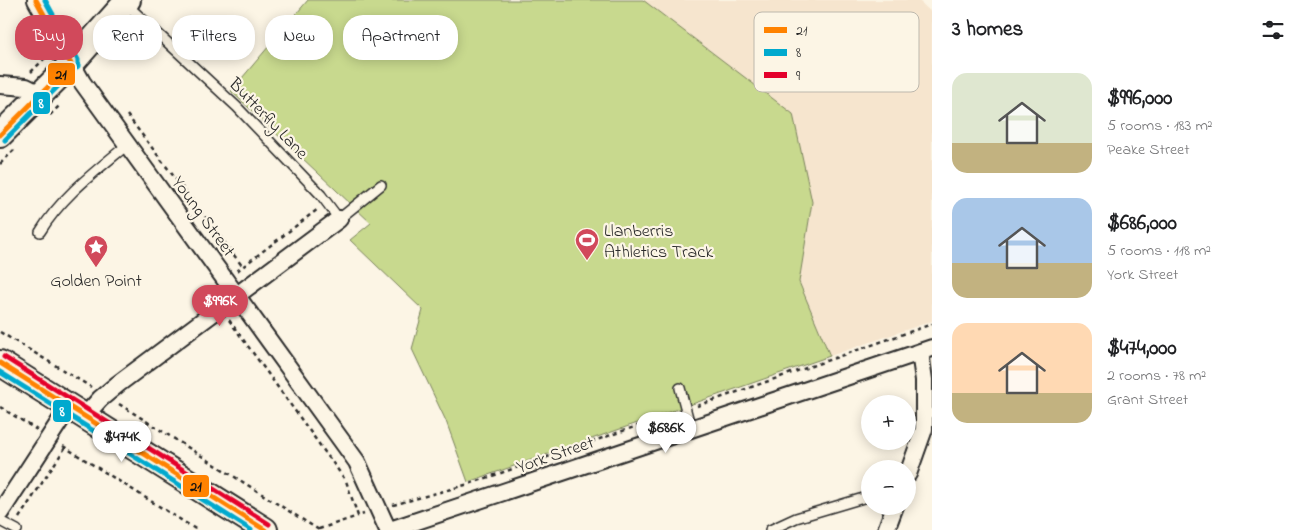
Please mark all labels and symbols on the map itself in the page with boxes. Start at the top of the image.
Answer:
legend [754,12,919,92]
text: 21 [796,21,808,42]
text: 8 [796,43,801,64]
line badge: 21 [47,62,76,86]
text: 21 [54,65,67,86]
text: 9 [796,66,801,87]
street label: Butterfly Lane [221,72,314,167]
line badge: 8 [32,91,51,115]
text: 8 [37,94,44,115]
street label: Young Street [163,171,241,263]
place label: Llanberris Athletics Track [604,219,713,266]
sports icon: Llanberris Athletics Track [574,227,600,261]
place icon: Golden Point [83,234,109,268]
place label: Golden Point [50,269,142,295]
pin: $996K [185,284,255,327]
line badge: 8 [52,399,72,423]
text: 8 [58,402,65,423]
pin: $686K [631,412,701,454]
pin: $474K [87,420,157,463]
street label: York Street [513,431,598,481]
line badge: 21 [182,474,210,498]
text: 21 [189,477,202,498]

